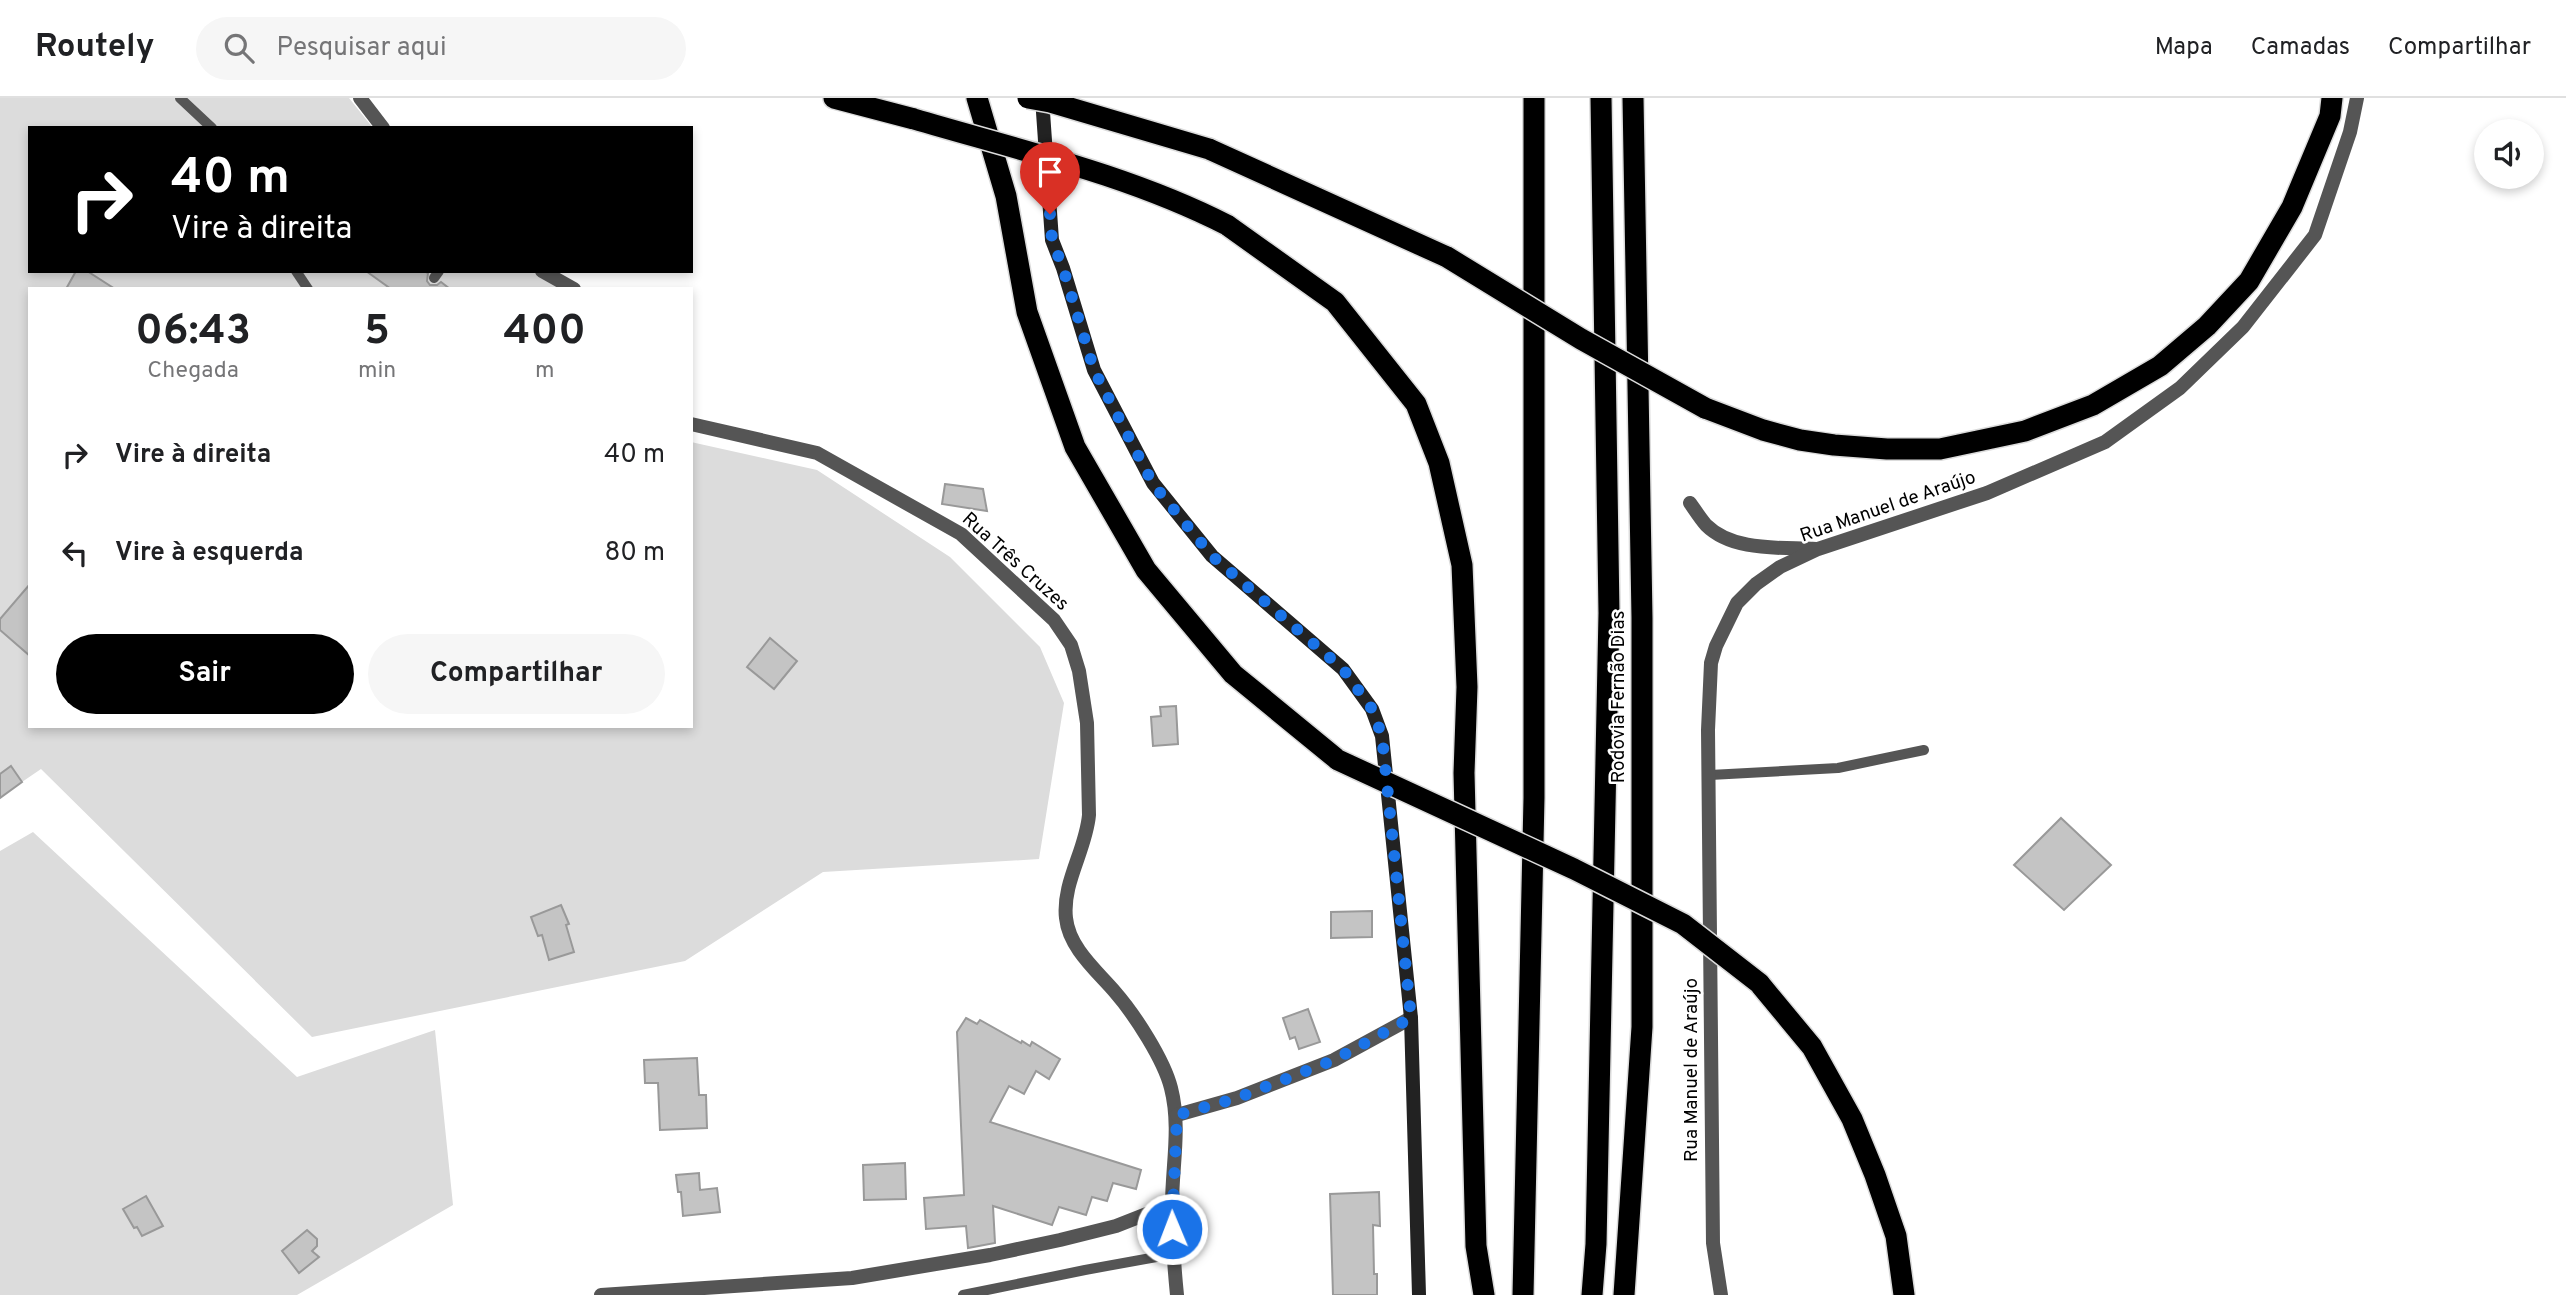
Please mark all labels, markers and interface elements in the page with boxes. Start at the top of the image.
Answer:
search box [196,17,686,80]
text: Routely [35,27,154,69]
icon: search [220,29,258,67]
text: Pesquisar aqui [276,32,447,65]
text: Mapa [2155,33,2213,63]
text: Camadas [2251,33,2350,63]
text: Compartilhar [2388,33,2531,63]
map controls [2474,119,2544,189]
button: sound [2474,119,2544,189]
pin [1020,142,1080,214]
text: 40 m [171,149,290,211]
icon: arrive [1031,153,1069,191]
icon: right [56,154,147,245]
text: Vire à direita [171,210,352,250]
text: 06:43 [135,306,251,359]
text: 5 [364,306,390,359]
text: 400 [503,306,586,359]
text: Chegada [147,357,239,386]
text: min [358,357,396,386]
text: m [535,357,554,386]
icon: right [56,436,94,474]
text: Vire à direita [115,439,271,472]
text: 40 m [604,439,665,472]
street label: Rua Manuel de Araújo [1797,466,1979,548]
street label: Rua Três Cruzes [957,508,1073,616]
icon: left [56,534,94,572]
text: Vire à esquerda [115,537,303,570]
text: 80 m [605,537,665,570]
street label: Rodovia Fernão Dias [1607,611,1631,783]
button: Sair [56,634,354,714]
button: Compartilhar [368,634,665,714]
street label: Rua Manuel de Araújo [1680,978,1704,1162]
position arrow [1135,1192,1209,1266]

